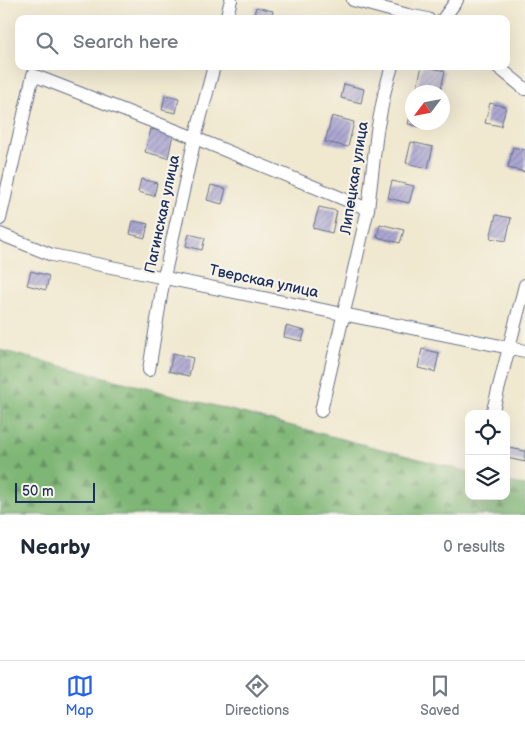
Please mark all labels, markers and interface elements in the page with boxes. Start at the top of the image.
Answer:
search box [15,15,510,70]
icon: search [33,29,61,57]
text: Search here [73,31,178,54]
north arrow [405,85,450,130]
street label: Липецкая улица [336,120,373,237]
street label: Пагинская улица [141,153,184,275]
street label: Тверская улица [208,261,320,302]
map controls [465,410,510,500]
button: locate [465,410,510,455]
button: layers [465,455,510,500]
scale bar [15,480,95,503]
text: 50 m [22,483,54,500]
text: Nearby [20,535,90,560]
text: 0 results [443,538,505,557]
tab: Map [66,672,94,719]
tab: Directions [225,672,289,719]
tab: Saved [420,672,459,719]

